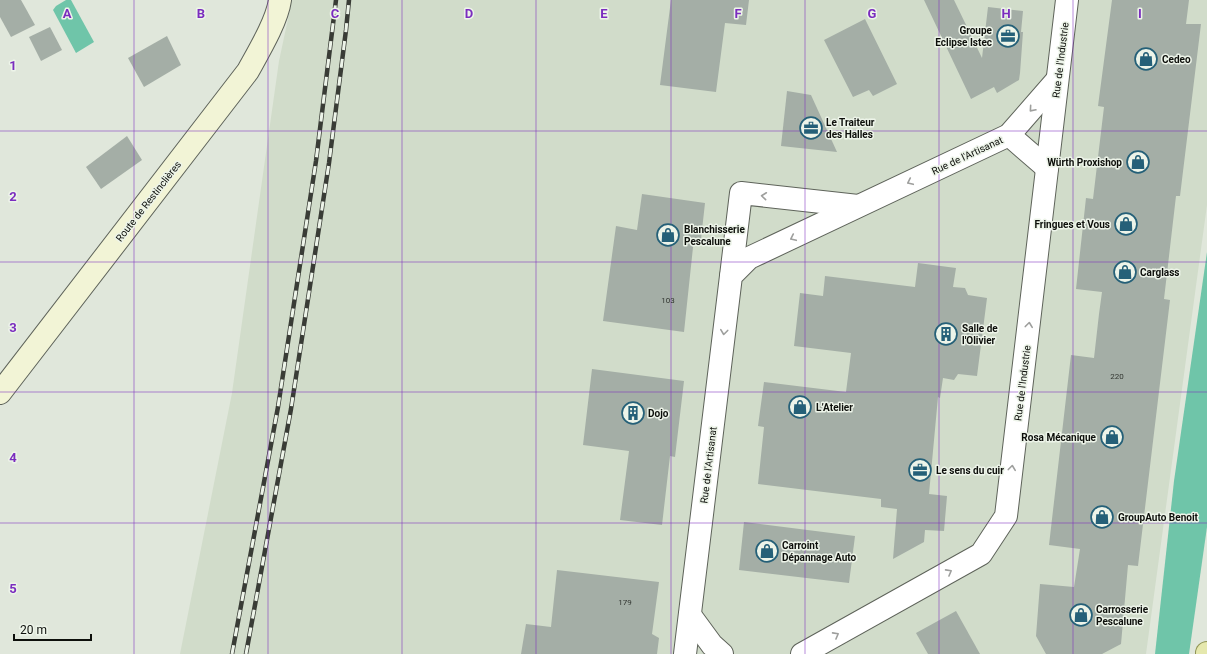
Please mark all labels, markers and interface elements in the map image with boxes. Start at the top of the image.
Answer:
text: A [63,6,72,21]
text: B [197,6,205,21]
text: C [331,6,340,21]
text: D [465,6,473,21]
text: E [600,6,608,21]
text: F [734,6,742,21]
text: G [868,6,877,21]
text: H [1001,6,1011,21]
text: I [1138,6,1142,21]
street label: Rue de l'Industrie [1050,22,1071,98]
office icon: Groupe Eclipse Istec [995,23,1021,49]
place label: Groupe Eclipse Istec [935,25,993,48]
shop icon: Cedeo [1133,46,1159,72]
place label: Cedeo [1162,54,1191,65]
text: 1 [9,58,17,73]
one-way arrow [1029,104,1036,112]
office icon: Le Traiteur des Halles [798,115,824,141]
place label: Le Traiteur des Halles [826,117,875,140]
street label: Rue de l'Artisanat [930,134,1005,177]
shop icon: Würth Proxishop [1125,149,1151,175]
place label: Würth Proxishop [1047,157,1122,168]
street label: Route de Restinclières [114,159,183,244]
one-way arrow [907,177,915,185]
text: 2 [9,189,17,204]
one-way arrow [761,192,767,201]
shop icon: Fringues et Vous [1113,211,1139,237]
place label: Fringues et Vous [1034,219,1110,230]
shop icon: Blanchisserie Pescalune [655,222,681,248]
place label: Blanchisserie Pescalune [684,224,745,247]
one-way arrow [789,233,797,241]
shop icon: Carglass [1112,259,1138,285]
place label: Carglass [1140,267,1179,278]
house number: 103 [661,296,675,305]
text: 3 [9,320,17,335]
building icon: Salle de l'Olivier [933,321,959,347]
one-way arrow [1024,322,1033,328]
place label: Salle de l'Olivier [962,323,998,346]
one-way arrow [720,329,729,335]
street label: Rue de l'Industrie [1012,345,1033,421]
house number: 220 [1110,372,1124,381]
shop icon: L’Atelier [787,394,813,420]
building icon: Dojo [620,400,646,426]
place label: L’Atelier [816,402,853,413]
place label: Dojo [648,408,669,419]
shop icon: Rosa Mécanique [1099,424,1125,450]
street label: Rue de l'Artisanat [698,426,719,504]
place label: Rosa Mécanique [1021,432,1097,443]
text: 4 [9,450,17,465]
office icon: Le sens du cuir [907,457,933,483]
place label: Le sens du cuir [936,465,1004,476]
one-way arrow [1007,465,1016,471]
shop icon: GroupAuto Benoit [1089,504,1115,530]
place label: GroupAuto Benoit [1118,512,1199,523]
shop icon: Carroint Dépannage Auto [754,538,780,564]
place label: Carroint Dépannage Auto [782,540,857,563]
one-way arrow [945,569,952,576]
text: 5 [9,581,17,596]
house number: 179 [618,598,632,607]
shop icon: Carrosserie Pescalune [1068,602,1094,628]
place label: Carrosserie Pescalune [1096,604,1149,627]
scale bar [14,616,91,642]
text: 20 m [20,623,47,637]
one-way arrow [832,632,839,640]

